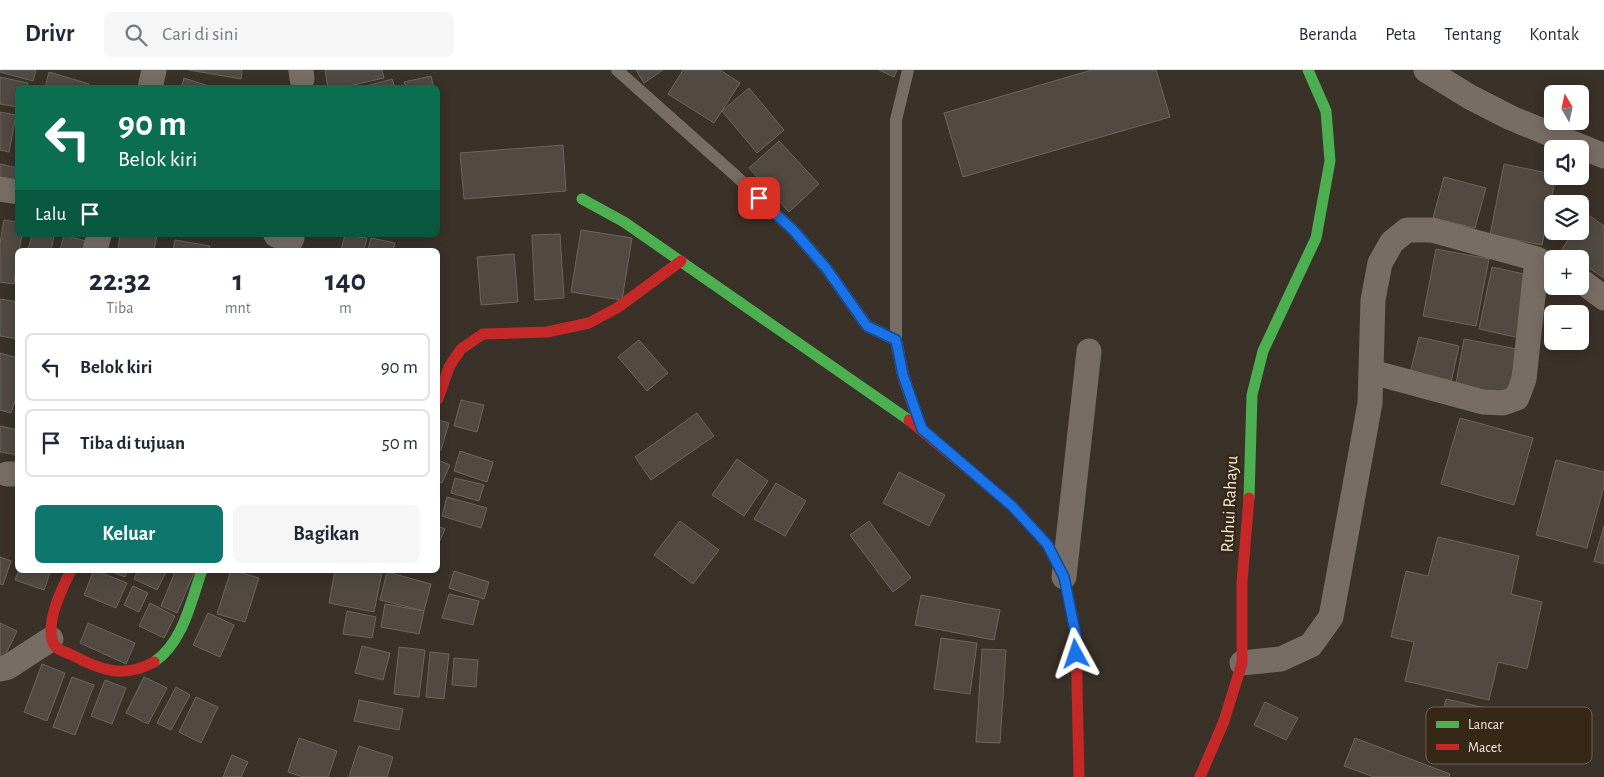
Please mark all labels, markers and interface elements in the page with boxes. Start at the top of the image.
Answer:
search box [104,12,454,57]
icon: search [122,21,150,49]
text: Drivr [25,22,74,46]
text: Cari di sini [162,25,238,44]
text: Beranda [1299,26,1357,44]
text: Peta [1385,26,1416,44]
text: Tentang [1444,26,1501,44]
text: Kontak [1529,26,1579,44]
north arrow [1544,85,1589,130]
map controls [1544,85,1589,350]
icon: left [35,105,100,170]
text: 90 m [118,107,187,142]
button: sound [1544,140,1589,185]
text: Belok kiri [118,148,197,170]
pin [738,177,780,219]
icon: arrive [745,184,773,212]
button: layers [1544,195,1589,240]
icon: arrive [76,200,104,228]
text: Lalu [35,205,66,224]
button: + [1544,250,1589,295]
text: 22:32 [89,266,151,296]
text: 1 [232,266,243,296]
text: 140 [325,266,366,296]
text: Tiba [106,300,134,316]
text: mnt [225,300,251,316]
text: m [339,300,352,316]
button: − [1544,305,1589,350]
icon: left [37,353,65,381]
text: Belok kiri [80,358,152,377]
text: 90 m [381,358,418,377]
icon: arrive [37,429,65,457]
text: Tiba di tujuan [80,434,185,453]
text: 50 m [382,434,418,453]
street label: Ruhui Rahayu [1218,455,1242,553]
button: Keluar [35,505,223,563]
button: Bagikan [233,505,420,563]
position arrow [1049,627,1101,679]
legend [1426,707,1592,764]
text: Lancar [1468,718,1504,732]
text: Macet [1468,741,1502,755]

